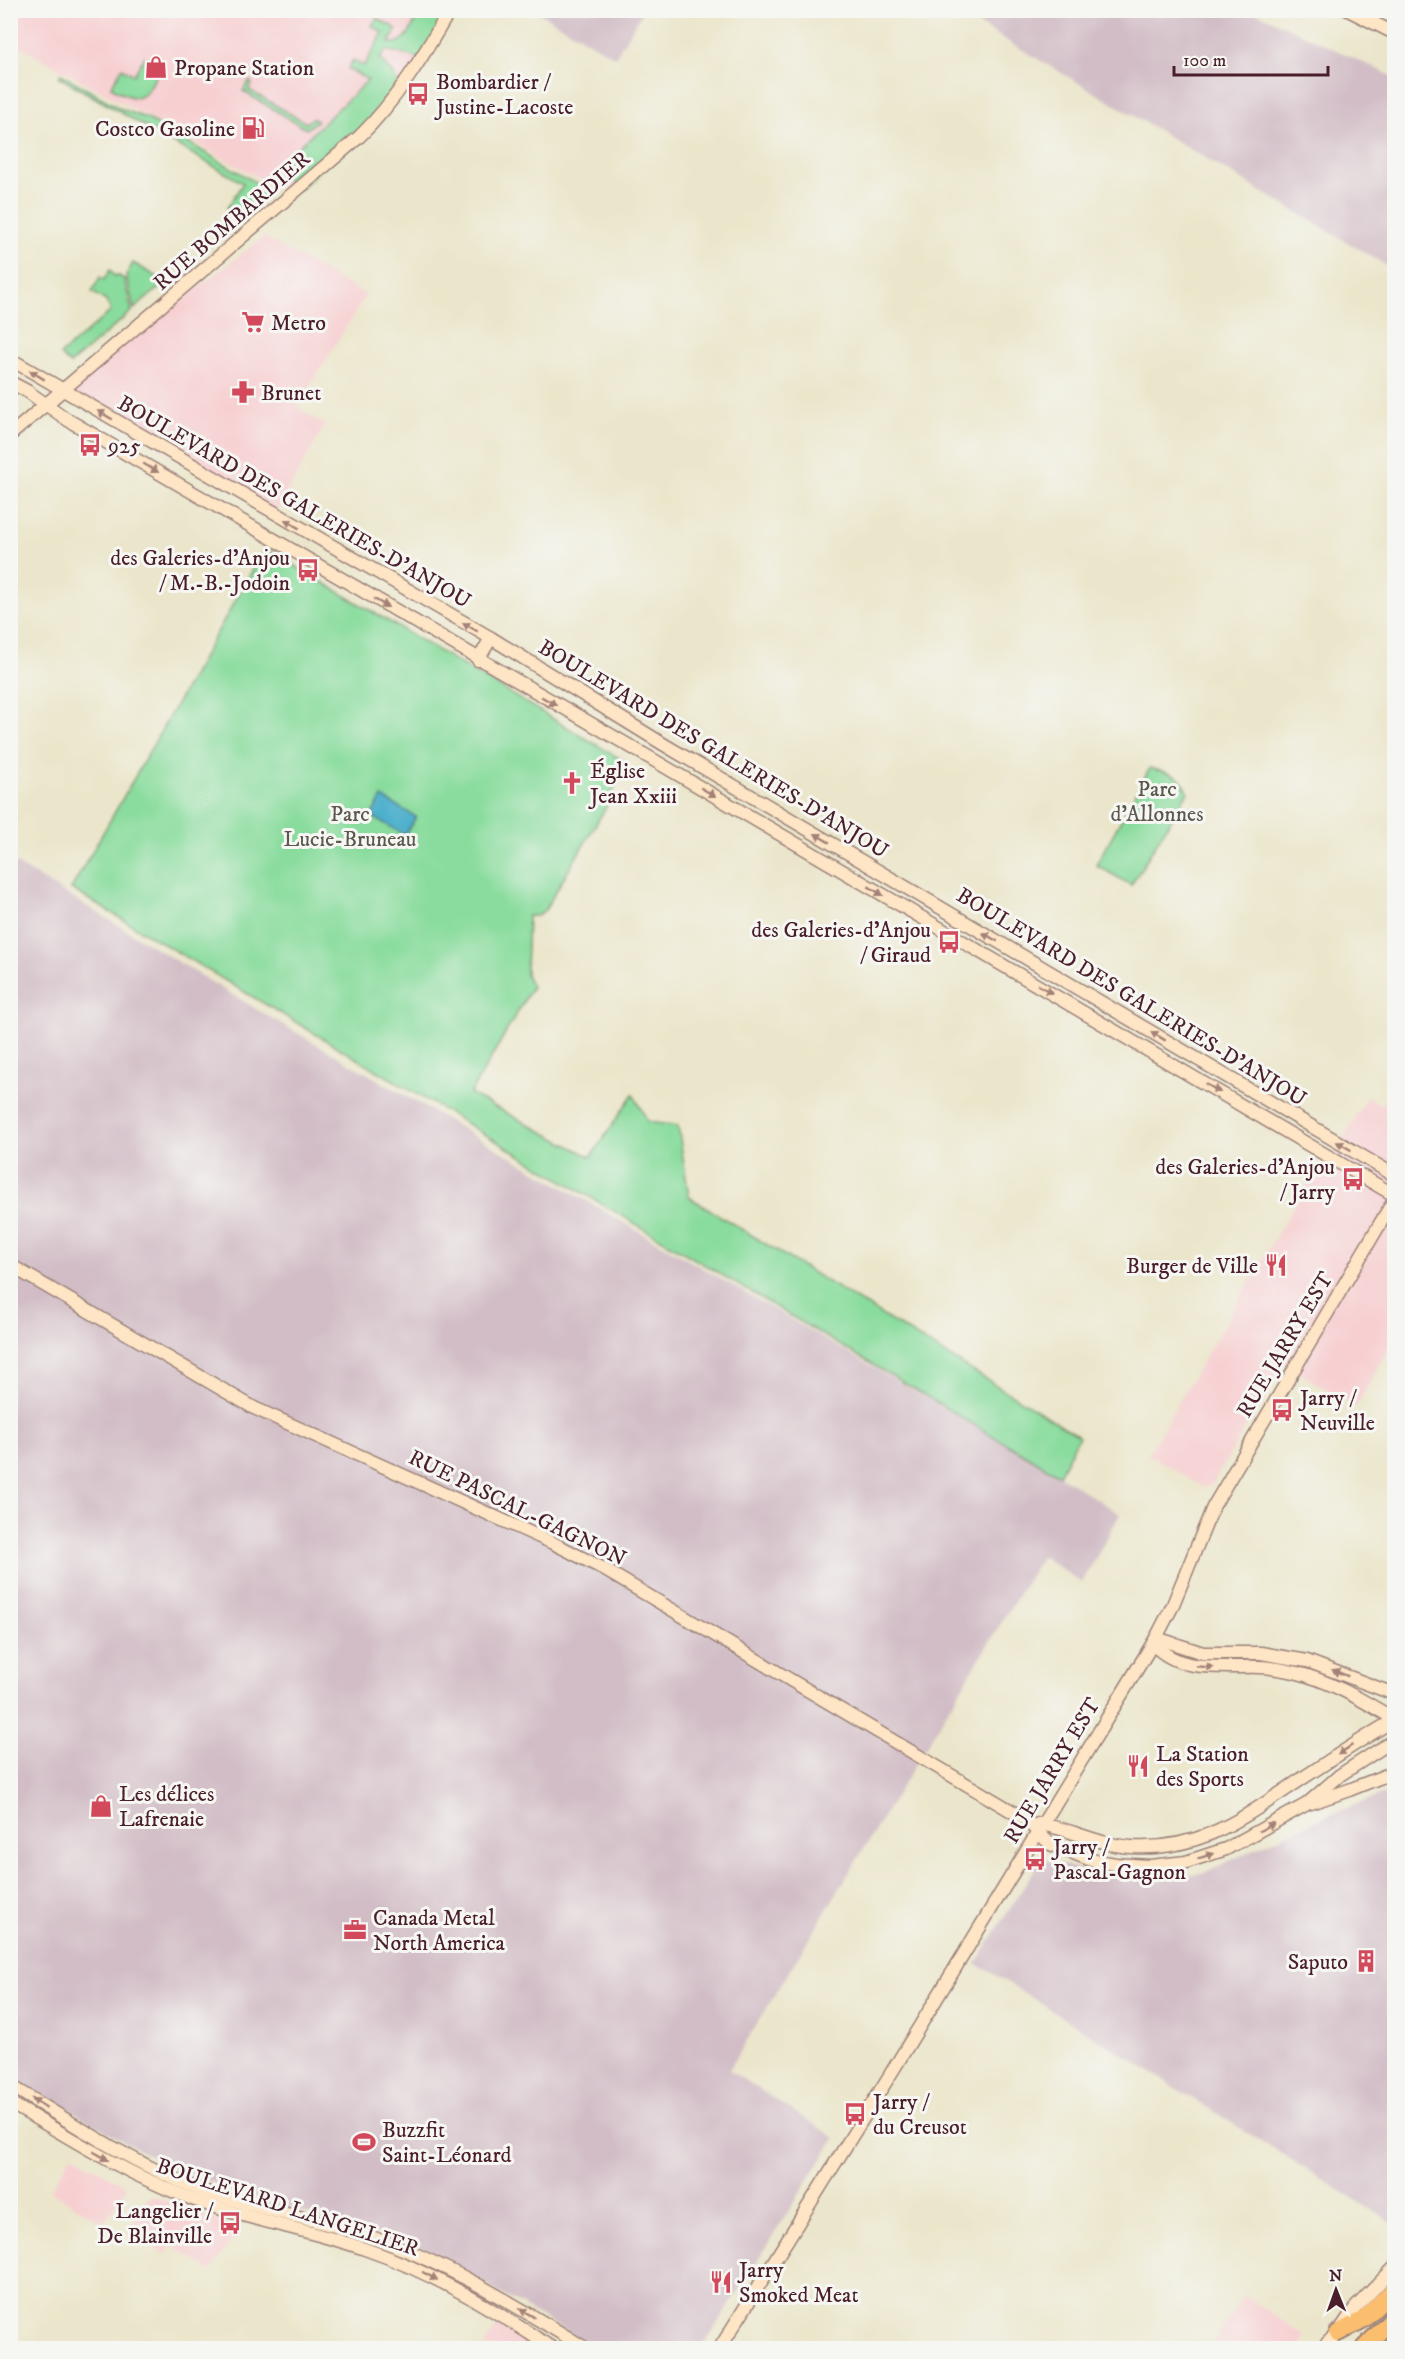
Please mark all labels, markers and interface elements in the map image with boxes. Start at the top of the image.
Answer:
scale bar [1174,39,1328,77]
text: 100 m [1183,50,1226,72]
shop icon: Propane Station [143,54,169,80]
place label: Propane Station [174,55,315,82]
place label: Bombardier / Justine-Lacoste [434,69,573,121]
bus stop icon: Bombardier / Justine-Lacoste [405,81,431,107]
fuel station icon: Costco Gasoline [240,115,266,141]
place label: Costco Gasoline [95,116,235,143]
street label: RUE BOMBARDIER [148,145,316,297]
supermarket icon: Metro [240,309,266,335]
place label: Metro [271,310,326,337]
one-way arrow [28,370,45,380]
pharmacy icon: Brunet [230,379,256,405]
place label: Brunet [261,380,321,407]
street label: BOULEVARD DES GALERIES-D'ANJOU [113,390,476,615]
one-way arrow [97,409,113,420]
bus stop icon: 925 [77,432,103,458]
place label: 925 [107,433,141,460]
one-way arrow [143,462,159,473]
one-way arrow [284,518,300,529]
place label: des Galeries-d'Anjou / M.-B.-Jodoin [110,545,290,597]
bus stop icon: des Galeries-d'Anjou / M.-B.-Jodoin [295,557,321,583]
one-way arrow [373,597,389,608]
one-way arrow [461,622,478,632]
street label: BOULEVARD DES GALERIES-D'ANJOU [533,634,893,865]
one-way arrow [541,696,558,706]
place label: Église Jean Xxiii [588,758,677,810]
church icon: Église Jean Xxiii [559,770,585,796]
park label: Parc d'Allonnes [1110,776,1204,828]
one-way arrow [700,787,717,797]
park label: Parc Lucie-Bruneau [284,801,416,853]
one-way arrow [813,833,830,843]
street label: BOULEVARD DES GALERIES-D'ANJOU [951,882,1311,1113]
one-way arrow [868,886,885,896]
place label: des Galeries-d'Anjou / Giraud [751,917,931,969]
bus stop icon: des Galeries-d'Anjou / Giraud [936,929,962,955]
one-way arrow [982,931,998,942]
one-way arrow [1037,984,1053,995]
one-way arrow [1150,1030,1166,1041]
one-way arrow [1205,1083,1221,1094]
one-way arrow [1336,1140,1352,1151]
place label: des Galeries-d'Anjou / Jarry [1155,1154,1336,1206]
bus stop icon: des Galeries-d'Anjou / Jarry [1340,1166,1366,1192]
restaurant icon: Burger de Ville [1263,1252,1289,1278]
place label: Burger de Ville [1126,1253,1258,1280]
street label: RUE JARRY EST [1231,1267,1340,1423]
place label: Jarry / Neuville [1298,1385,1375,1437]
bus stop icon: Jarry / Neuville [1269,1397,1295,1423]
street label: RUE PASCAL-GAGNON [404,1444,630,1573]
one-way arrow [1195,1662,1214,1672]
one-way arrow [1331,1667,1349,1677]
street label: RUE JARRY EST [998,1693,1107,1849]
place label: La Station des Sports [1156,1741,1249,1793]
one-way arrow [1336,1745,1353,1756]
restaurant icon: La Station des Sports [1125,1753,1151,1779]
place label: Les délices Lafrenaie [119,1781,214,1833]
shop icon: Les délices Lafrenaie [88,1793,114,1819]
one-way arrow [1259,1822,1276,1832]
place label: Jarry / Pascal-Gagnon [1051,1834,1186,1886]
bus stop icon: Jarry / Pascal-Gagnon [1022,1846,1048,1872]
one-way arrow [1197,1851,1215,1860]
place label: Canada Metal North America [373,1905,506,1957]
office icon: Canada Metal North America [342,1917,368,1943]
building icon: Saputo [1353,1948,1379,1974]
place label: Saputo [1288,1949,1348,1976]
place label: Jarry / du Creusot [871,2089,967,2141]
one-way arrow [31,2097,47,2108]
bus stop icon: Jarry / du Creusot [842,2101,868,2127]
place label: Buzzfit Saint-Léonard [382,2117,512,2169]
sports icon: Buzzfit Saint-Léonard [351,2129,377,2155]
one-way arrow [93,2151,109,2162]
street label: BOULEVARD LANGELIER [153,2152,423,2263]
place label: Langelier / De Blainville [97,2198,214,2250]
bus stop icon: Langelier / De Blainville [217,2210,243,2236]
place label: Jarry Smoked Meat [737,2257,858,2309]
north arrow [1306,2260,1366,2320]
text: N [1329,2266,1342,2286]
restaurant icon: Jarry Smoked Meat [708,2269,734,2295]
one-way arrow [421,2271,438,2281]
one-way arrow [519,2308,535,2319]

